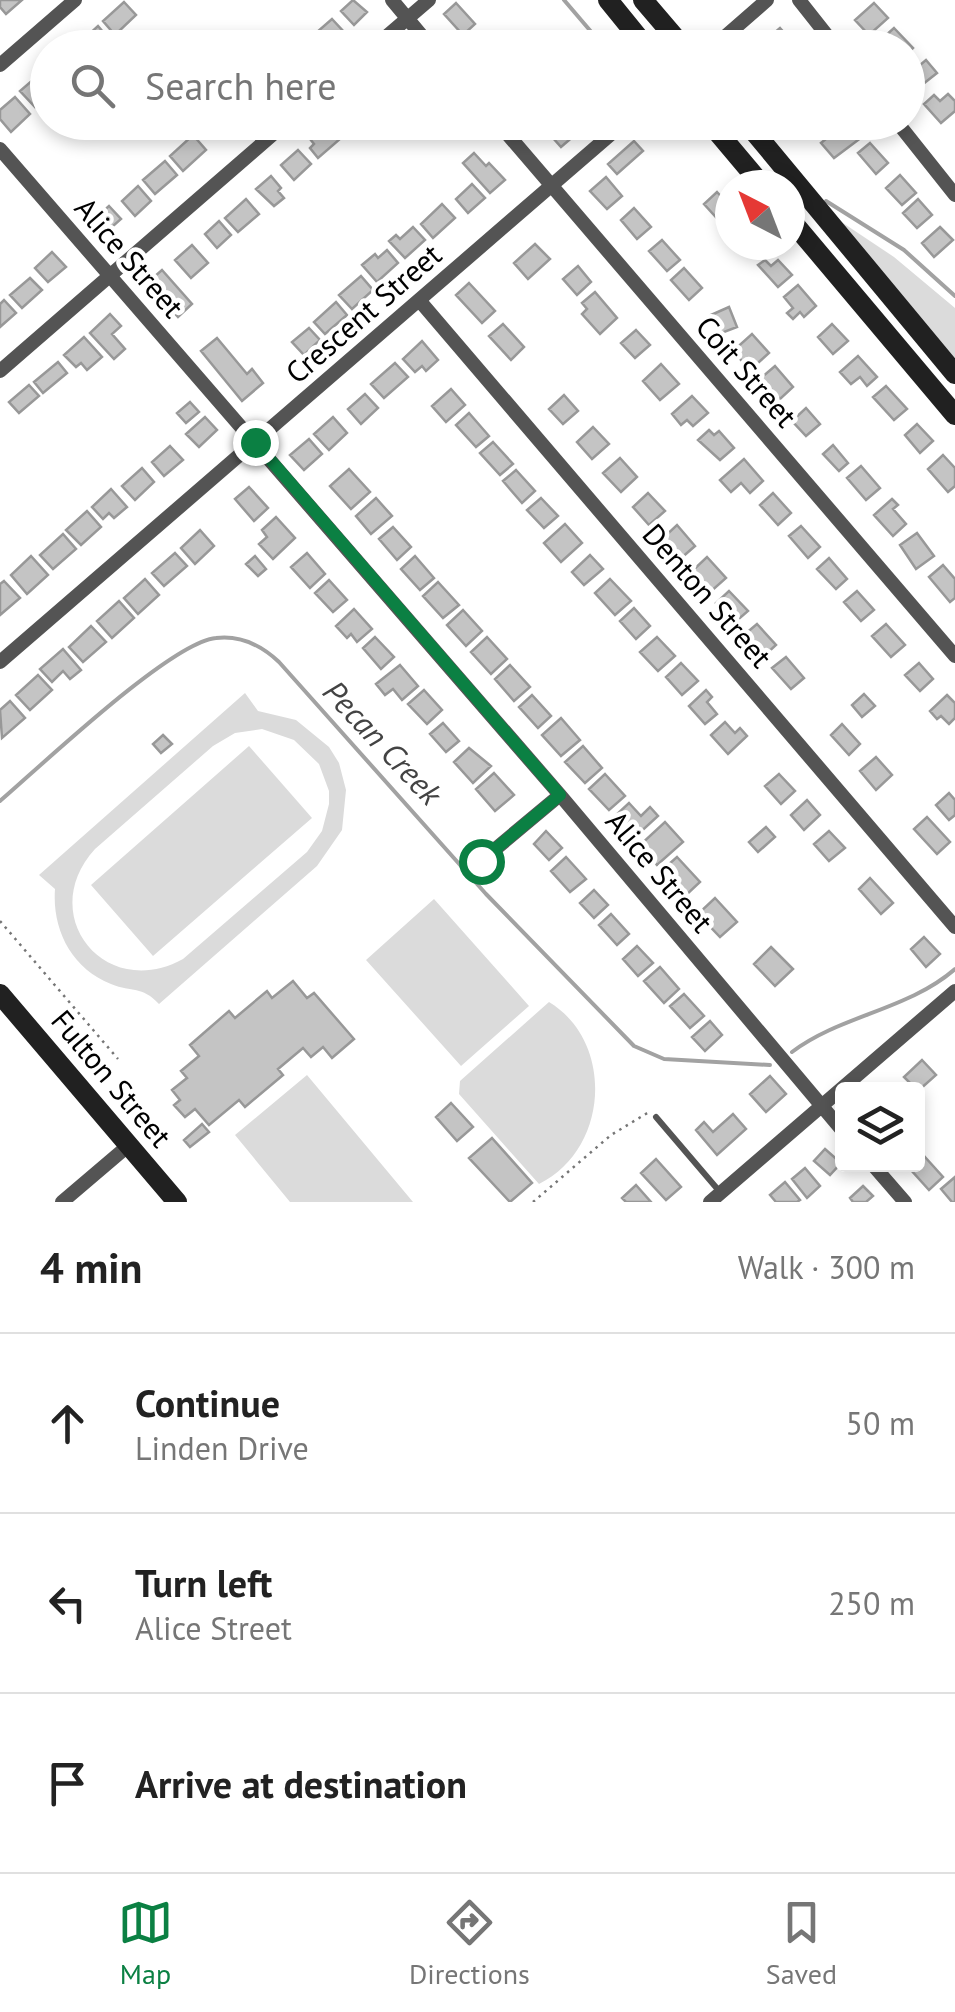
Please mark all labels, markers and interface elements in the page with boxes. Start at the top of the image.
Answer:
search box [30,30,925,140]
icon: search [65,58,120,113]
text: Search here [145,61,337,110]
north arrow [715,170,805,260]
street label: Alice Street [67,189,193,325]
street label: Crescent Street [277,235,449,391]
street label: Coit Street [688,307,806,435]
route end [233,420,279,466]
street label: Denton Street [635,515,781,675]
water label: Pecan Creek [314,671,453,815]
street label: Alice Street [598,802,722,940]
route start [459,839,505,885]
street label: Fulton Street [43,1001,181,1155]
map controls [835,1082,925,1172]
button: layers [835,1082,925,1172]
text: 4 min [40,1240,142,1295]
text: Walk · 300 m [738,1246,915,1288]
text: Continue [135,1378,280,1427]
icon: ahead [40,1396,95,1451]
text: 50 m [846,1402,915,1444]
text: Linden Drive [135,1427,309,1469]
text: Turn left [135,1558,272,1607]
icon: left [40,1576,95,1631]
text: 250 m [828,1582,915,1624]
text: Alice Street [135,1607,292,1649]
icon: arrive [40,1756,95,1811]
text: Arrive at destination [135,1759,467,1808]
tab: Map [118,1895,173,1992]
tab: Directions [409,1895,530,1992]
tab: Saved [766,1895,837,1992]

